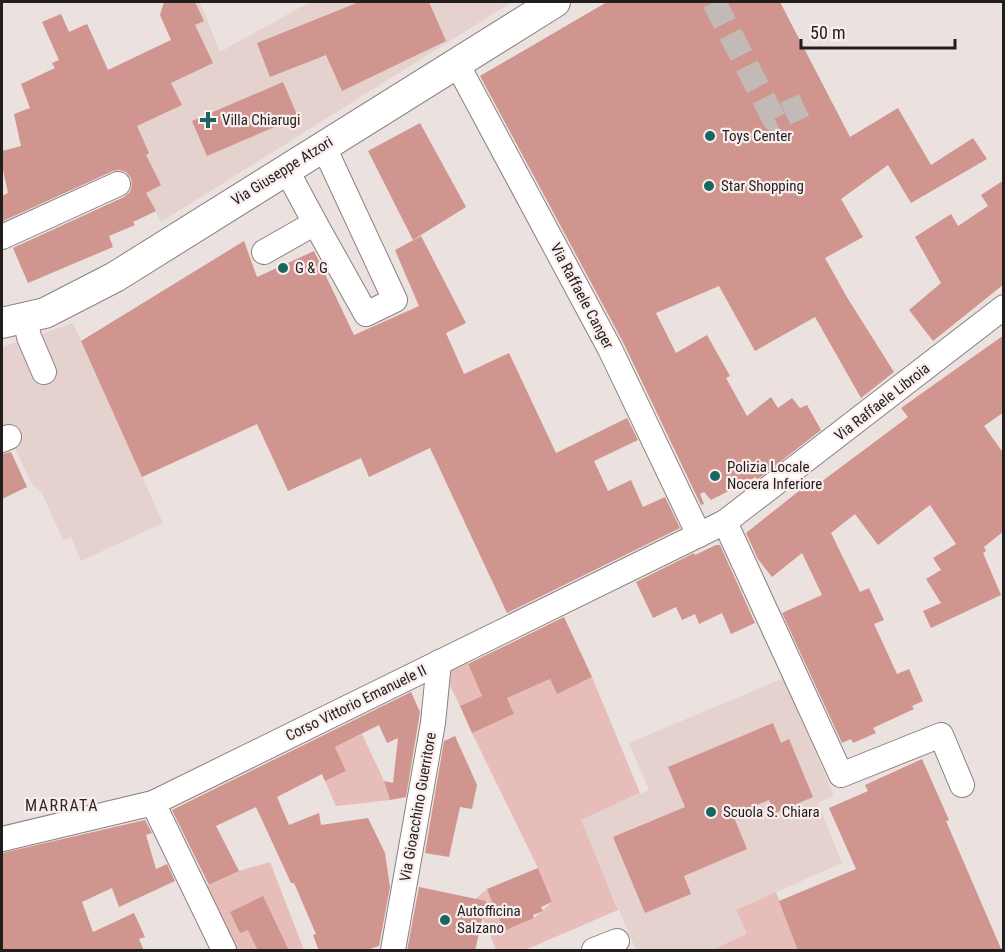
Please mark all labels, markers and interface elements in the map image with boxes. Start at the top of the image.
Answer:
scale bar [801,12,956,50]
text: 50 m [810,22,845,43]
marker: Villa Chiarugi [199,111,217,129]
place label: Villa Chiarugi [222,111,300,129]
place label: Toys Center [722,127,792,145]
marker: Toys Center [703,129,717,143]
street label: Via Giuseppe Atzori [228,133,336,209]
place label: Star Shopping [721,177,804,195]
marker: Star Shopping [702,179,716,193]
street label: Via Raffaele Canger [547,240,618,352]
place label: G & G [295,259,328,277]
marker: G & G [276,261,290,275]
street label: Via Raffaele Libroia [831,359,933,445]
place label: Polizia Locale Nocera Inferiore [727,458,822,493]
marker: Polizia Locale Nocera Inferiore [708,469,722,483]
street label: Corso Vittorio Emanuele II [283,661,429,745]
street label: Via Gioacchino Guerritore [396,731,440,883]
district label: MARRATA [25,796,99,815]
place label: Scuola S. Chiara [723,803,820,821]
marker: Scuola S. Chiara [704,805,718,819]
place label: Autofficina Salzano [457,902,521,937]
marker: Autofficina Salzano [438,913,452,927]

